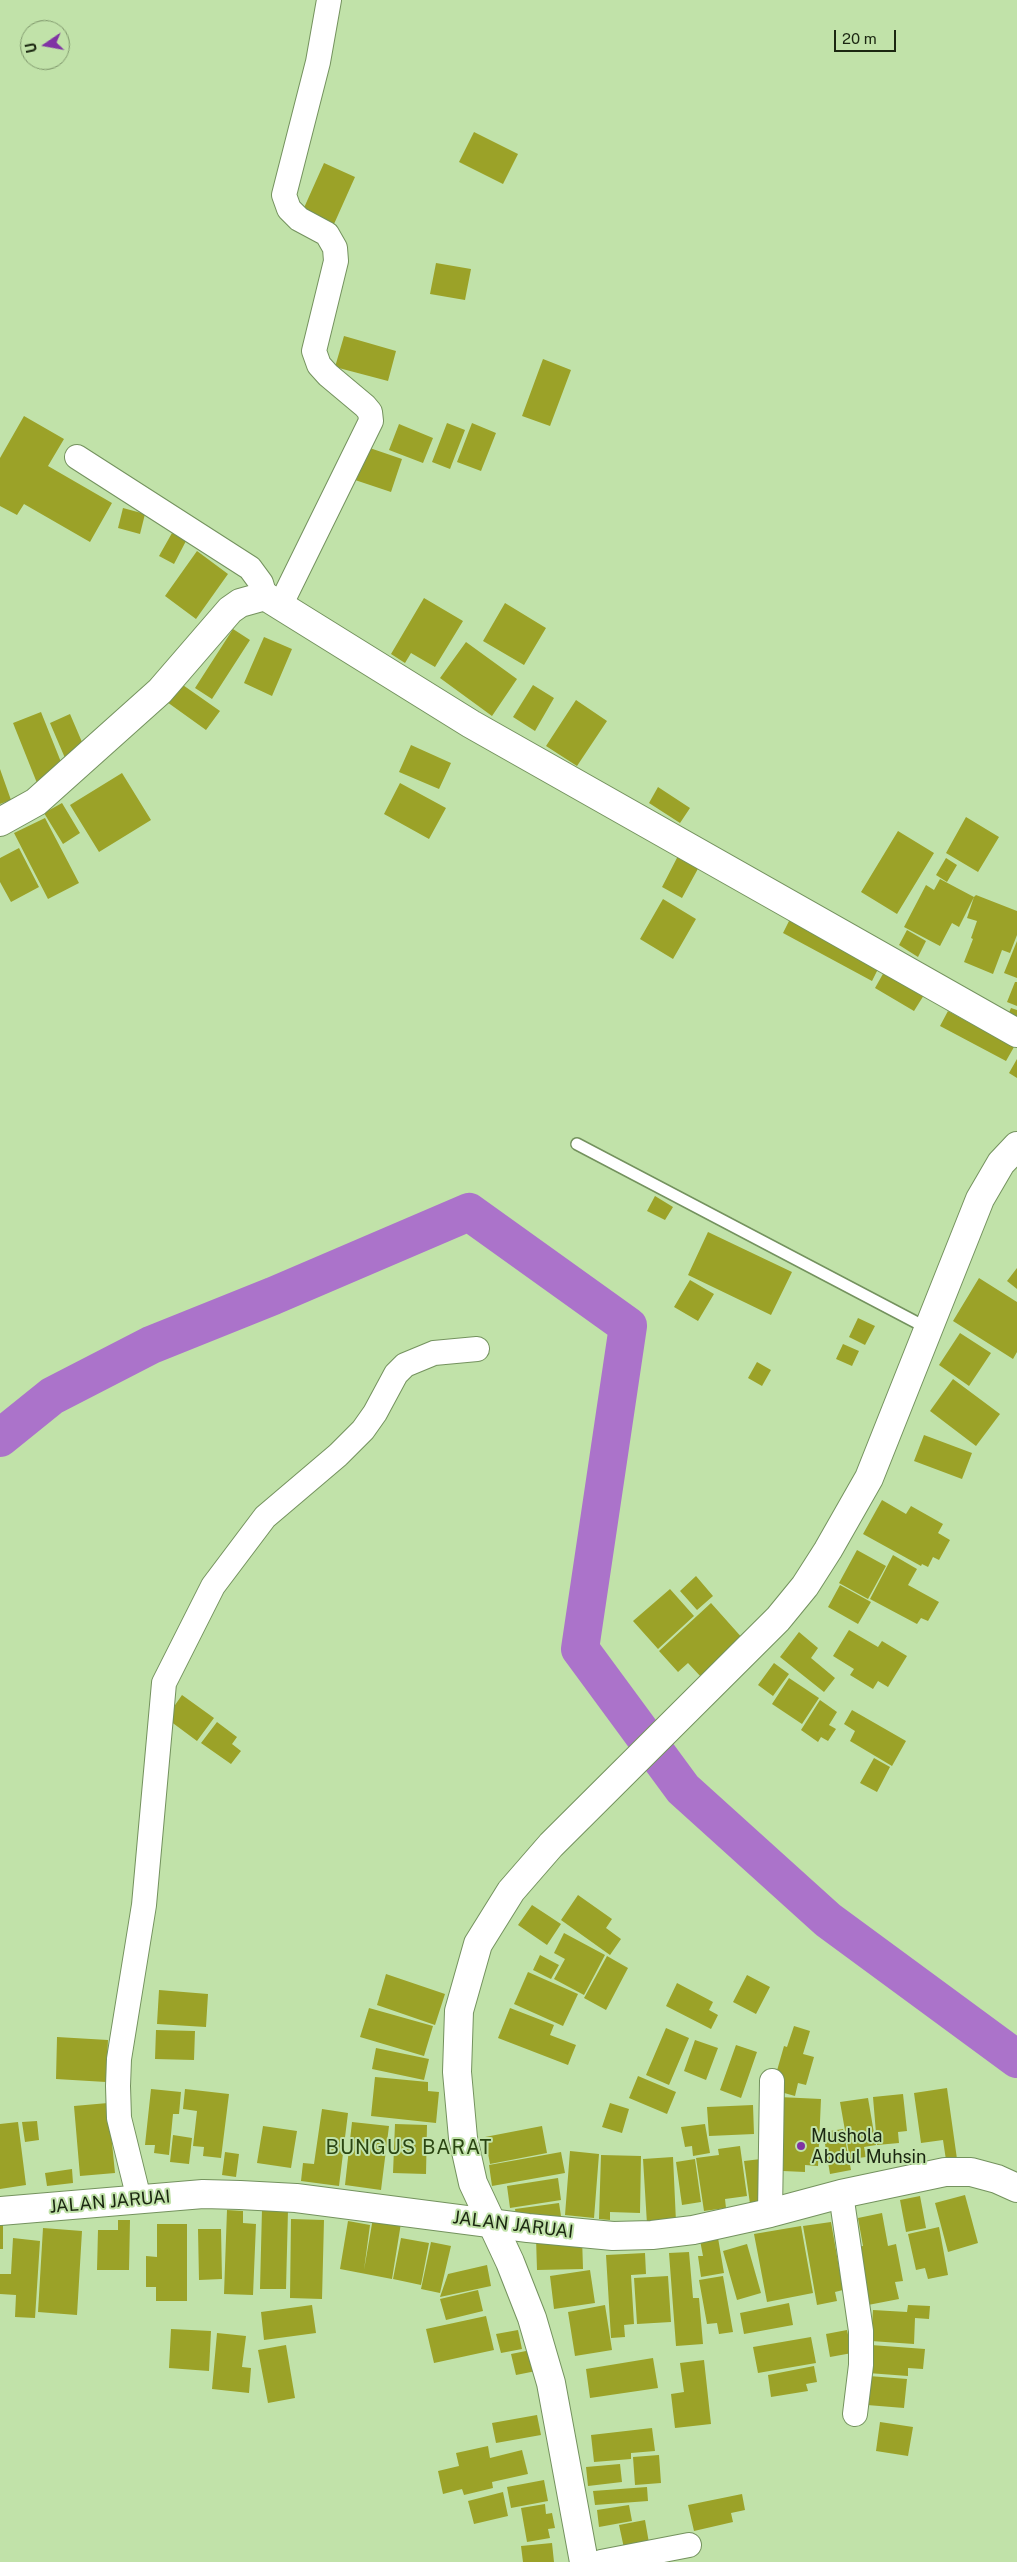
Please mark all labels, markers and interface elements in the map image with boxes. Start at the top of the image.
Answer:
north arrow [20,20,70,70]
scale bar [837,20,900,52]
text: 20 m [842,30,877,47]
text: U [22,41,40,55]
place label: Mushola Abdul Muhsin [811,2125,927,2168]
district label: BUNGUS BARAT [324,2136,494,2160]
marker: Mushola Abdul Muhsin [795,2140,807,2152]
street label: JALAN JARUAI [49,2186,171,2218]
street label: JALAN JARUAI [451,2207,575,2243]

